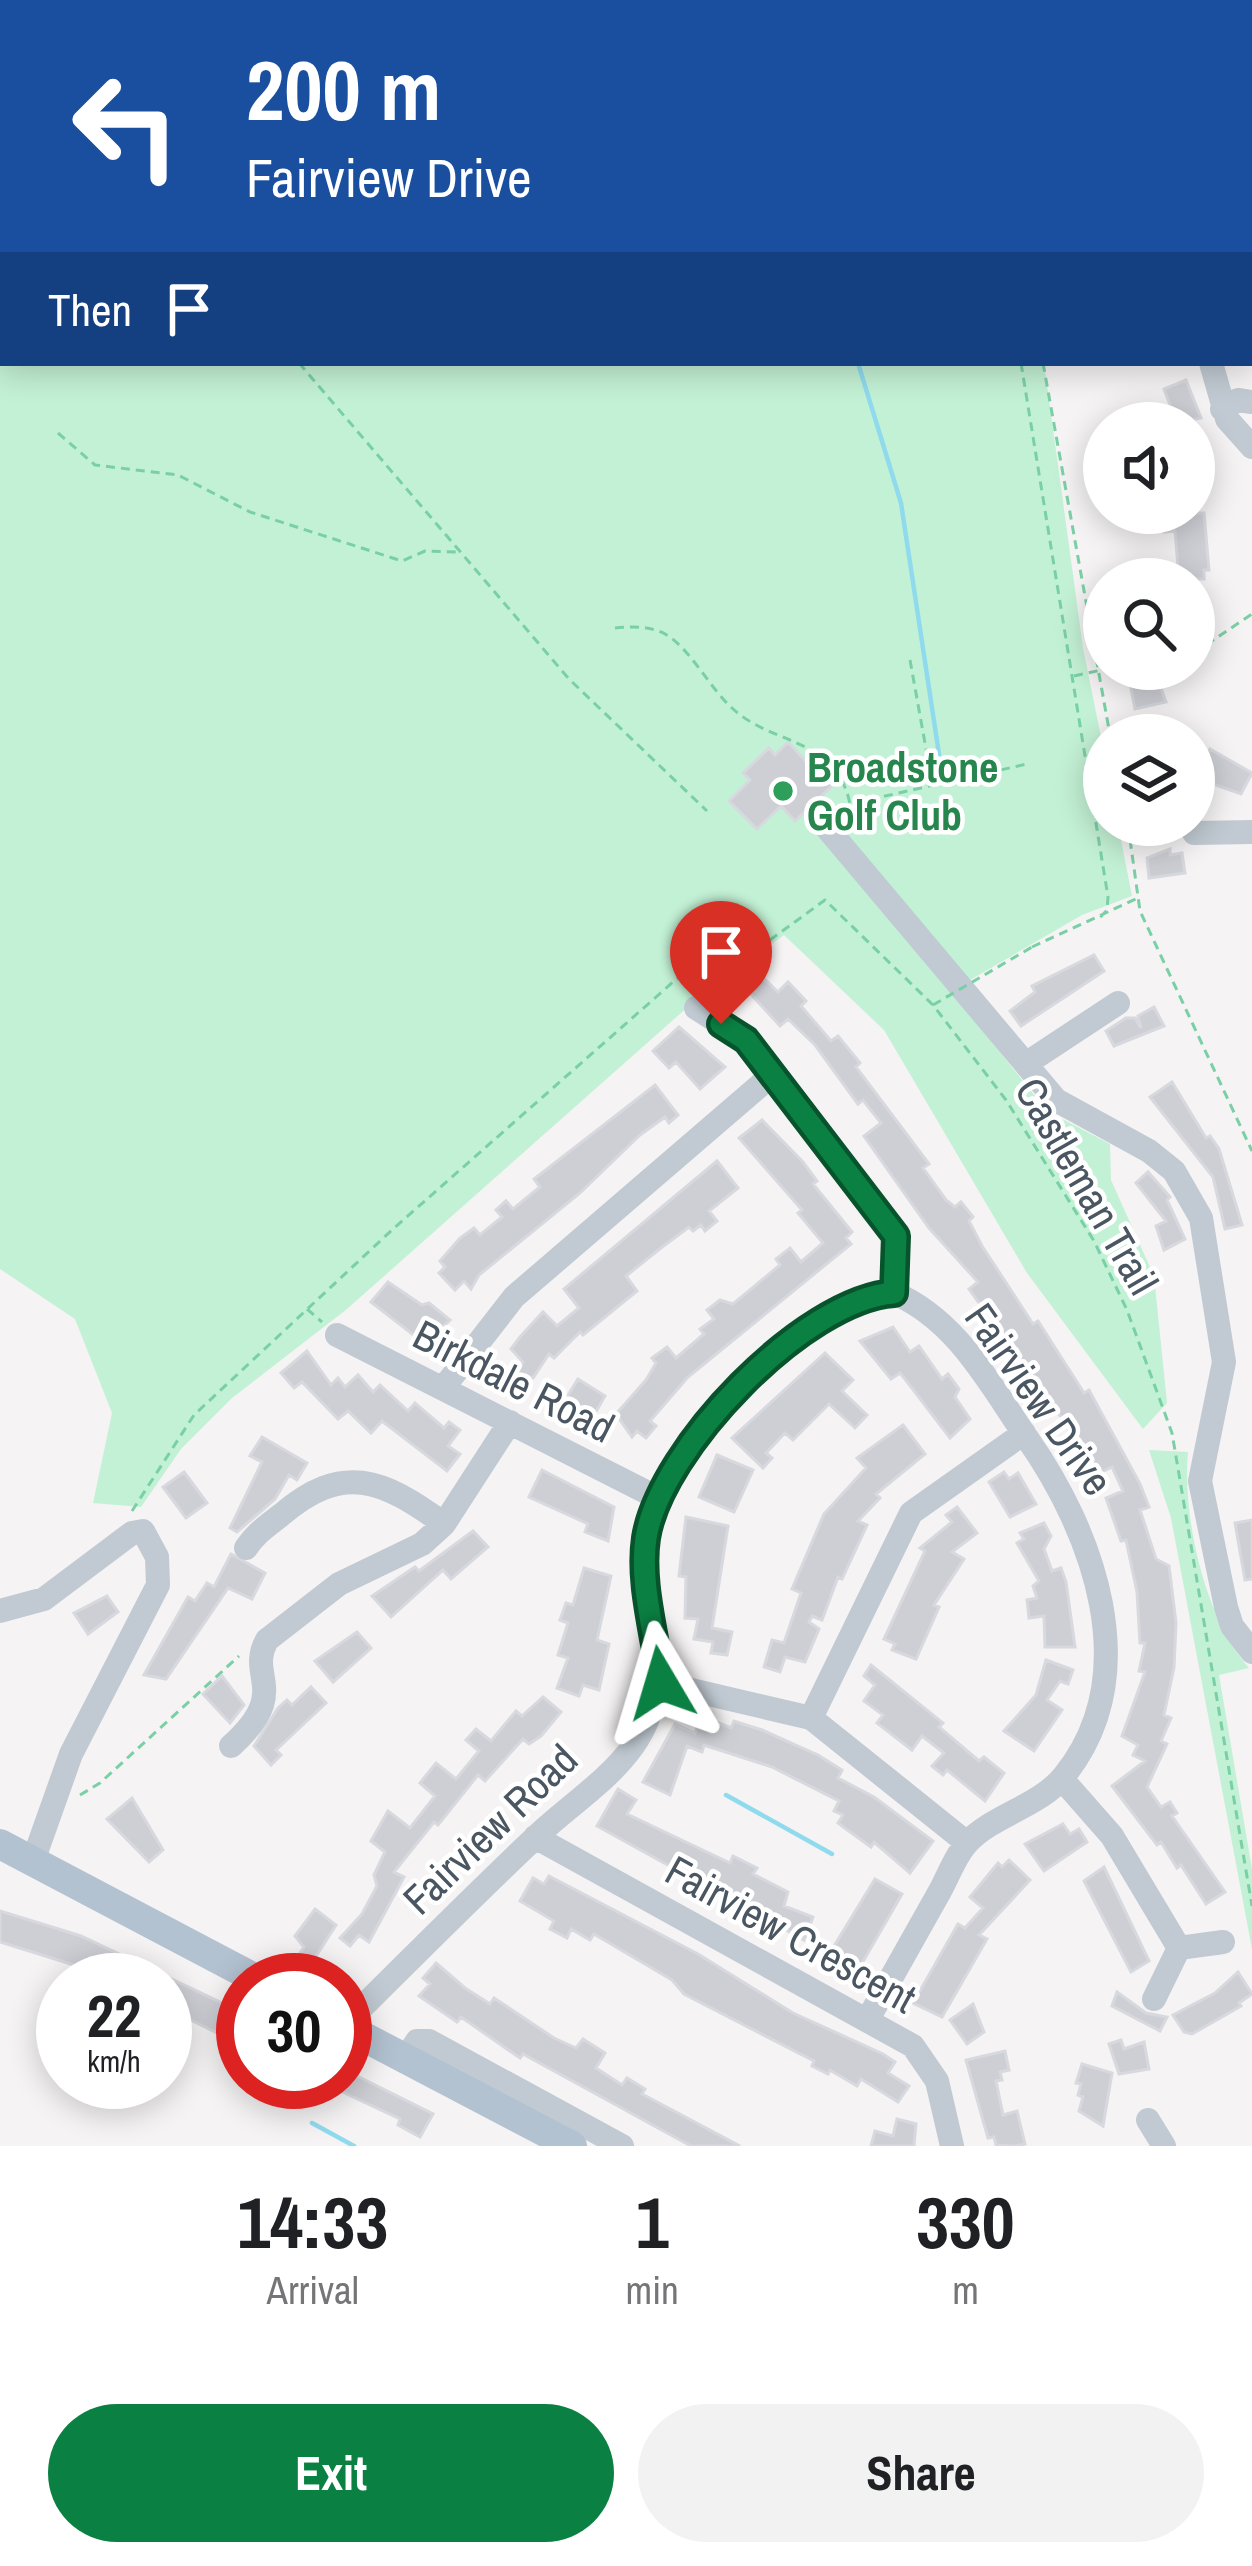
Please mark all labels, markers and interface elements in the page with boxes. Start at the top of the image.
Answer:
text: 200 m [246,33,441,146]
icon: left [48,48,204,204]
text: Fairview Drive [246,141,532,214]
icon: arrive [156,276,222,342]
text: Then [48,279,132,340]
map controls [1083,402,1215,846]
button: sound [1083,402,1215,534]
button: search [1083,558,1215,690]
button: layers [1083,714,1215,846]
place label: Broadstone Golf Club [807,739,998,843]
marker: Broadstone Golf Club [770,778,796,804]
pin [670,901,772,1024]
icon: arrive [688,919,754,985]
street label: Castleman Trail [1002,1068,1172,1304]
street label: Fairview Drive [952,1292,1126,1506]
street label: Birkdale Road [404,1307,624,1455]
position arrow [598,1620,724,1746]
street label: Fairview Road [391,1732,589,1926]
street label: Fairview Crescent [656,1842,926,2026]
speed limit sign: 30 [216,1953,372,2109]
text: 22 [87,1975,141,2056]
text: km/h [87,2041,141,2081]
text: 14:33 [237,2173,388,2270]
text: 1 [636,2173,669,2270]
text: 330 [916,2173,1015,2270]
text: Arrival [267,2264,359,2316]
text: min [626,2264,679,2316]
text: m [952,2264,979,2316]
button: Exit [48,2404,614,2542]
button: Share [638,2404,1204,2542]

